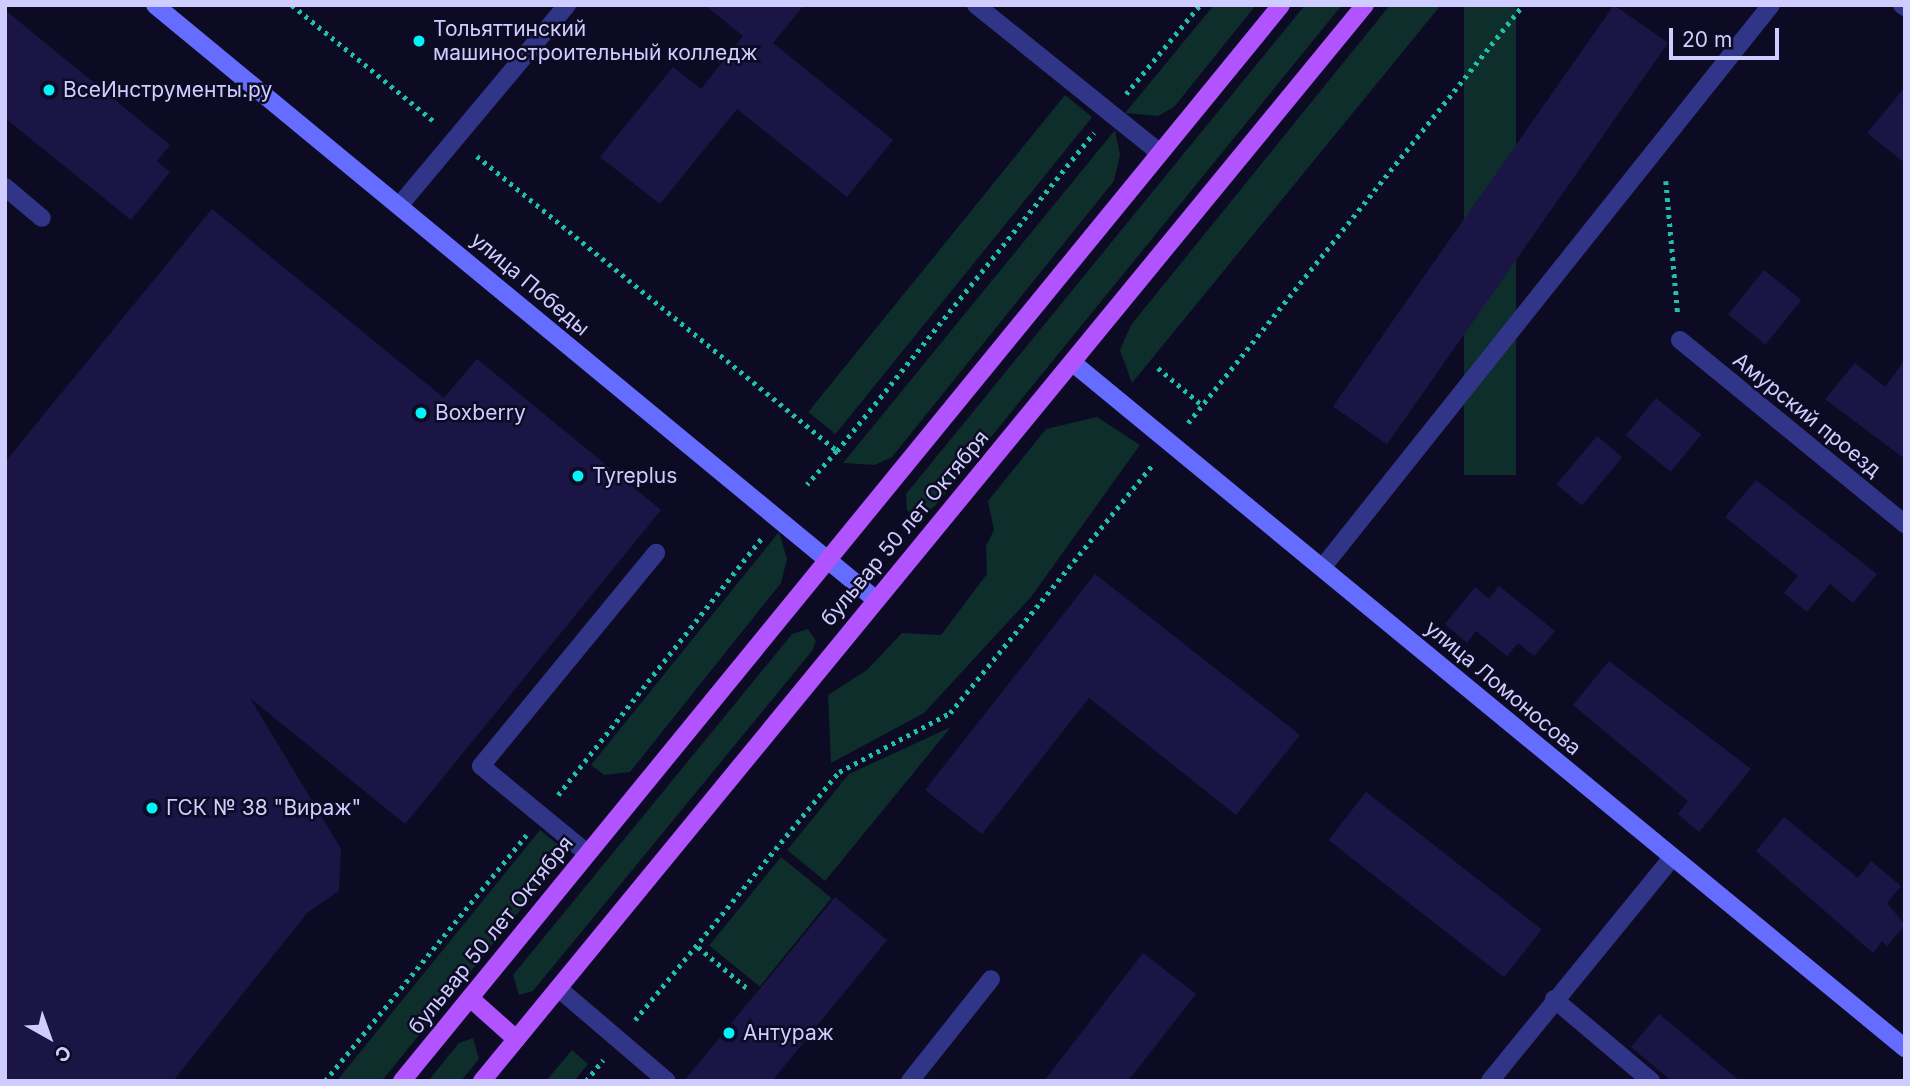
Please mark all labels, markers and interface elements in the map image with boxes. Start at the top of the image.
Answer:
scale bar [1672,14,1782,58]
place label: Тольяттинский машиностроительный колледж [433,16,757,66]
text: 20 m [1682,27,1732,52]
marker: Тольяттинский машиностроительный колледж [411,33,427,49]
place label: ВсеИнструменты.ру [63,77,272,103]
marker: ВсеИнструменты.ру [41,82,57,98]
street label: улица Победы [466,227,594,341]
street label: Амурский проезд [1728,348,1886,482]
place label: Boxberry [435,400,526,426]
marker: Boxberry [413,405,429,421]
street label: бульвар 50 лет Октября [816,425,994,631]
place label: Tyreplus [592,463,677,489]
marker: Tyreplus [570,468,586,484]
street label: улица Ломоносова [1420,615,1586,761]
place label: ГСК № 38 "Вираж" [166,795,361,821]
marker: ГСК № 38 "Вираж" [144,800,160,816]
street label: бульвар 50 лет Октября [403,831,579,1039]
north arrow [14,1002,84,1072]
place label: Антураж [743,1020,834,1046]
marker: Антураж [721,1025,737,1041]
text: С [50,1040,76,1067]

